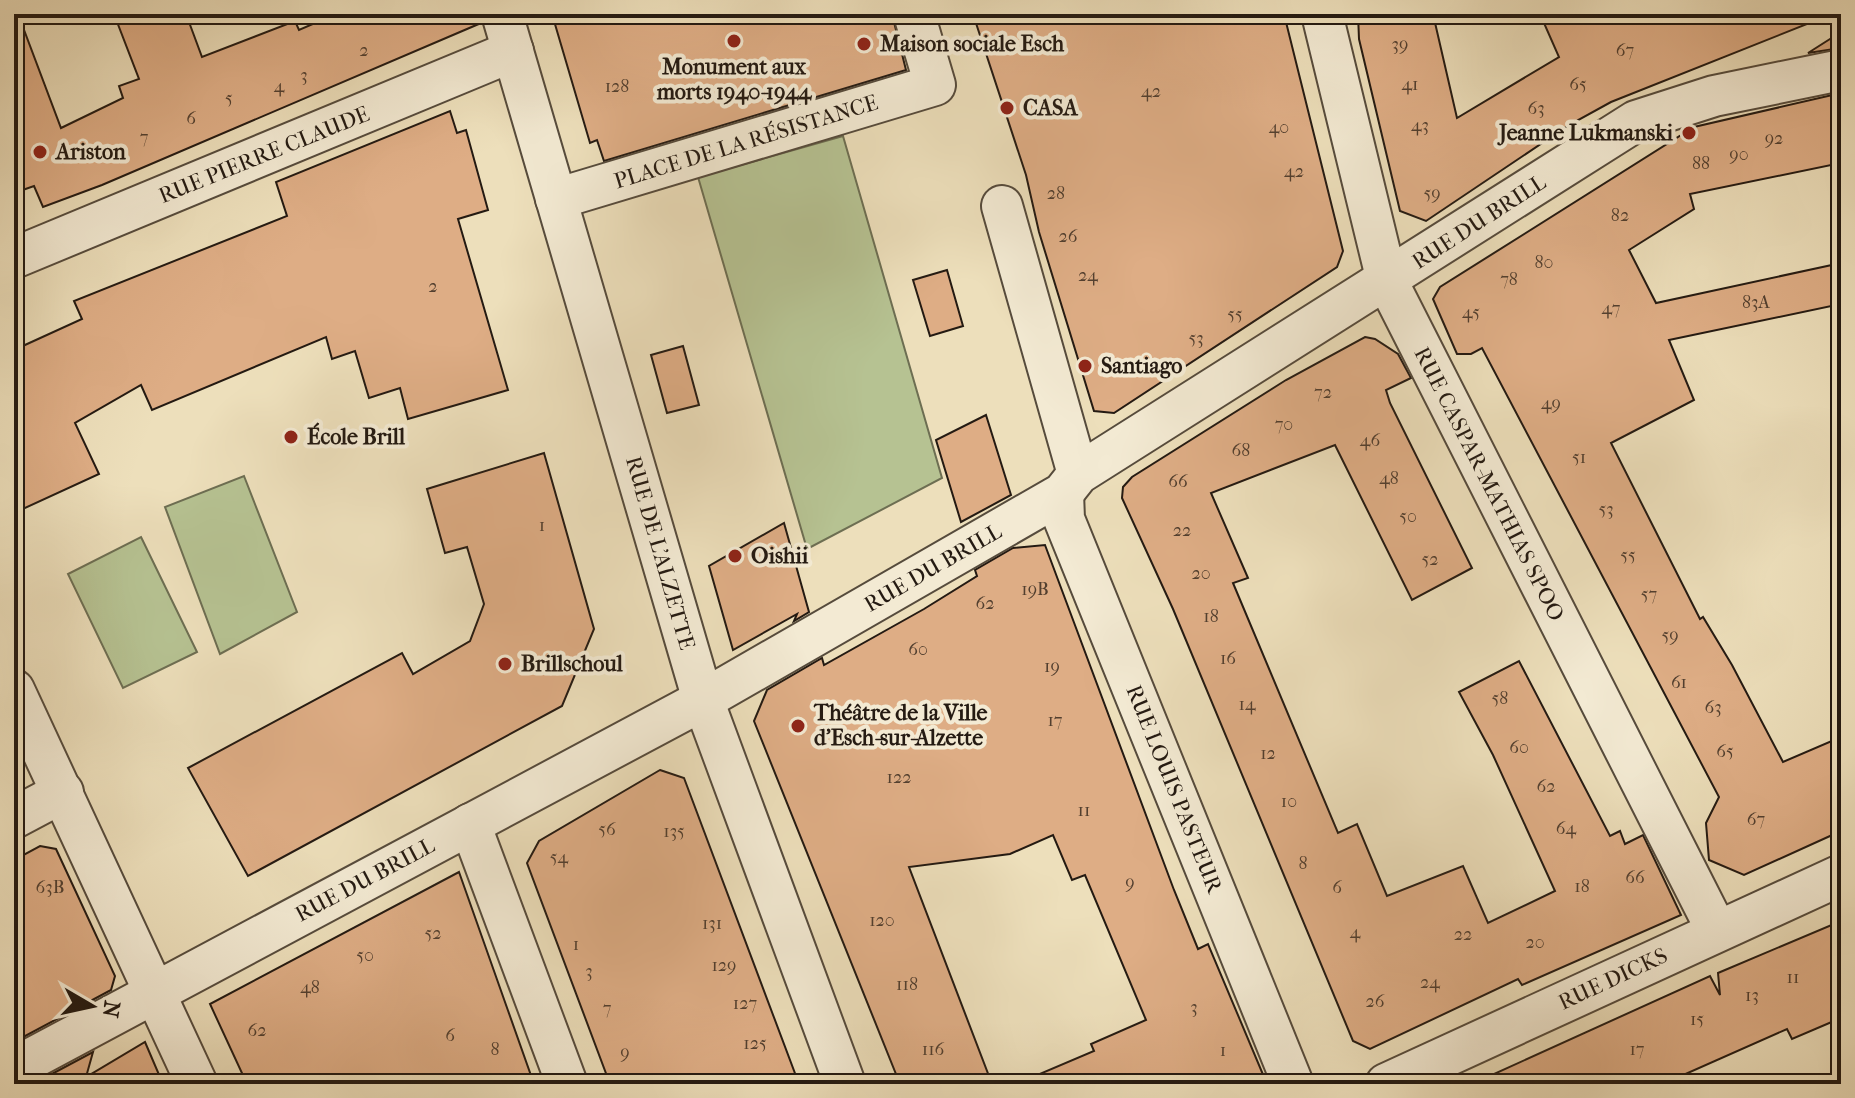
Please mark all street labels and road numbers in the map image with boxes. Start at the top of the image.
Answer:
street label: PLACE DE LA RÉSISTANCE [611,88,881,195]
street label: RUE PIERRE CLAUDE [155,101,373,209]
street label: RUE DU BRILL [1407,169,1551,275]
street label: RUE CASPAR-MATHIAS SPOO [1408,343,1570,625]
street label: RUE DE L'ALZETTE [620,453,700,653]
street label: RUE DU BRILL [860,518,1007,618]
street label: RUE LOUIS PASTEUR [1120,681,1228,898]
street label: RUE DU BRILL [291,832,440,928]
street label: RUE DICKS [1554,942,1672,1016]

